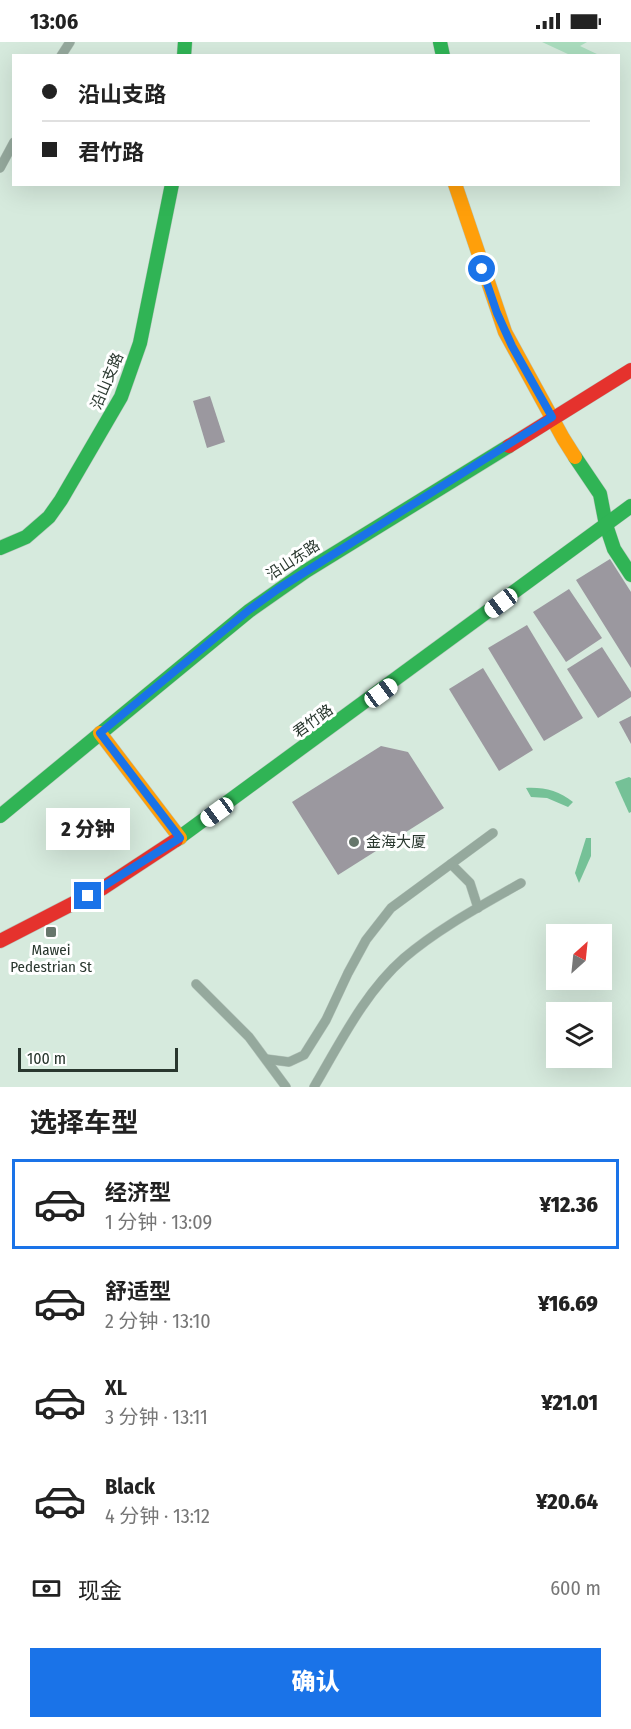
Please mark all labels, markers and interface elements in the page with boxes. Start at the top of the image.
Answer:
text: 13:06 [30,8,78,35]
text: 沿山支路 [78,81,166,108]
text: 君竹路 [78,139,144,166]
route start [468,255,495,282]
street label: 沿山支路 [87,350,127,412]
street label: 沿山东路 [263,536,323,584]
car [481,585,521,621]
car [361,675,401,711]
street label: 君竹路 [290,700,336,742]
car [197,794,237,830]
callout: 2 分钟 [46,809,130,851]
text: 2 分钟 [61,817,115,841]
place label: 金海大厦 [366,833,426,851]
marker: 金海大厦 [347,835,361,849]
route end [74,882,101,909]
north arrow [546,924,612,990]
map controls [546,924,612,1068]
marker: Mawei Pedestrian St [44,925,58,939]
place label: Mawei Pedestrian St [10,941,92,976]
button: layers [546,1002,612,1068]
scale bar [18,1045,178,1072]
text: 100 m [27,1049,66,1068]
text: 选择车型 [30,1107,138,1139]
icon: car [33,1177,87,1231]
text: 经济型 [105,1179,171,1206]
text: ¥12.36 [539,1191,598,1218]
text: 1 分钟 · 13:09 [105,1210,212,1234]
icon: car [33,1276,87,1330]
text: 舒适型 [105,1278,171,1305]
text: ¥16.69 [538,1290,598,1317]
text: 2 分钟 · 13:10 [105,1309,211,1333]
text: XL [105,1374,127,1401]
icon: car [33,1375,87,1429]
text: ¥21.01 [541,1389,598,1416]
text: 3 分钟 · 13:11 [105,1405,208,1429]
text: Black [105,1473,155,1500]
icon: car [33,1474,87,1528]
text: ¥20.64 [536,1488,598,1515]
text: 4 分钟 · 13:12 [105,1504,210,1528]
icon: cash [30,1572,63,1605]
text: 600 m [550,1576,601,1600]
text: 现金 [78,1577,122,1604]
button: 确认 [30,1648,601,1717]

